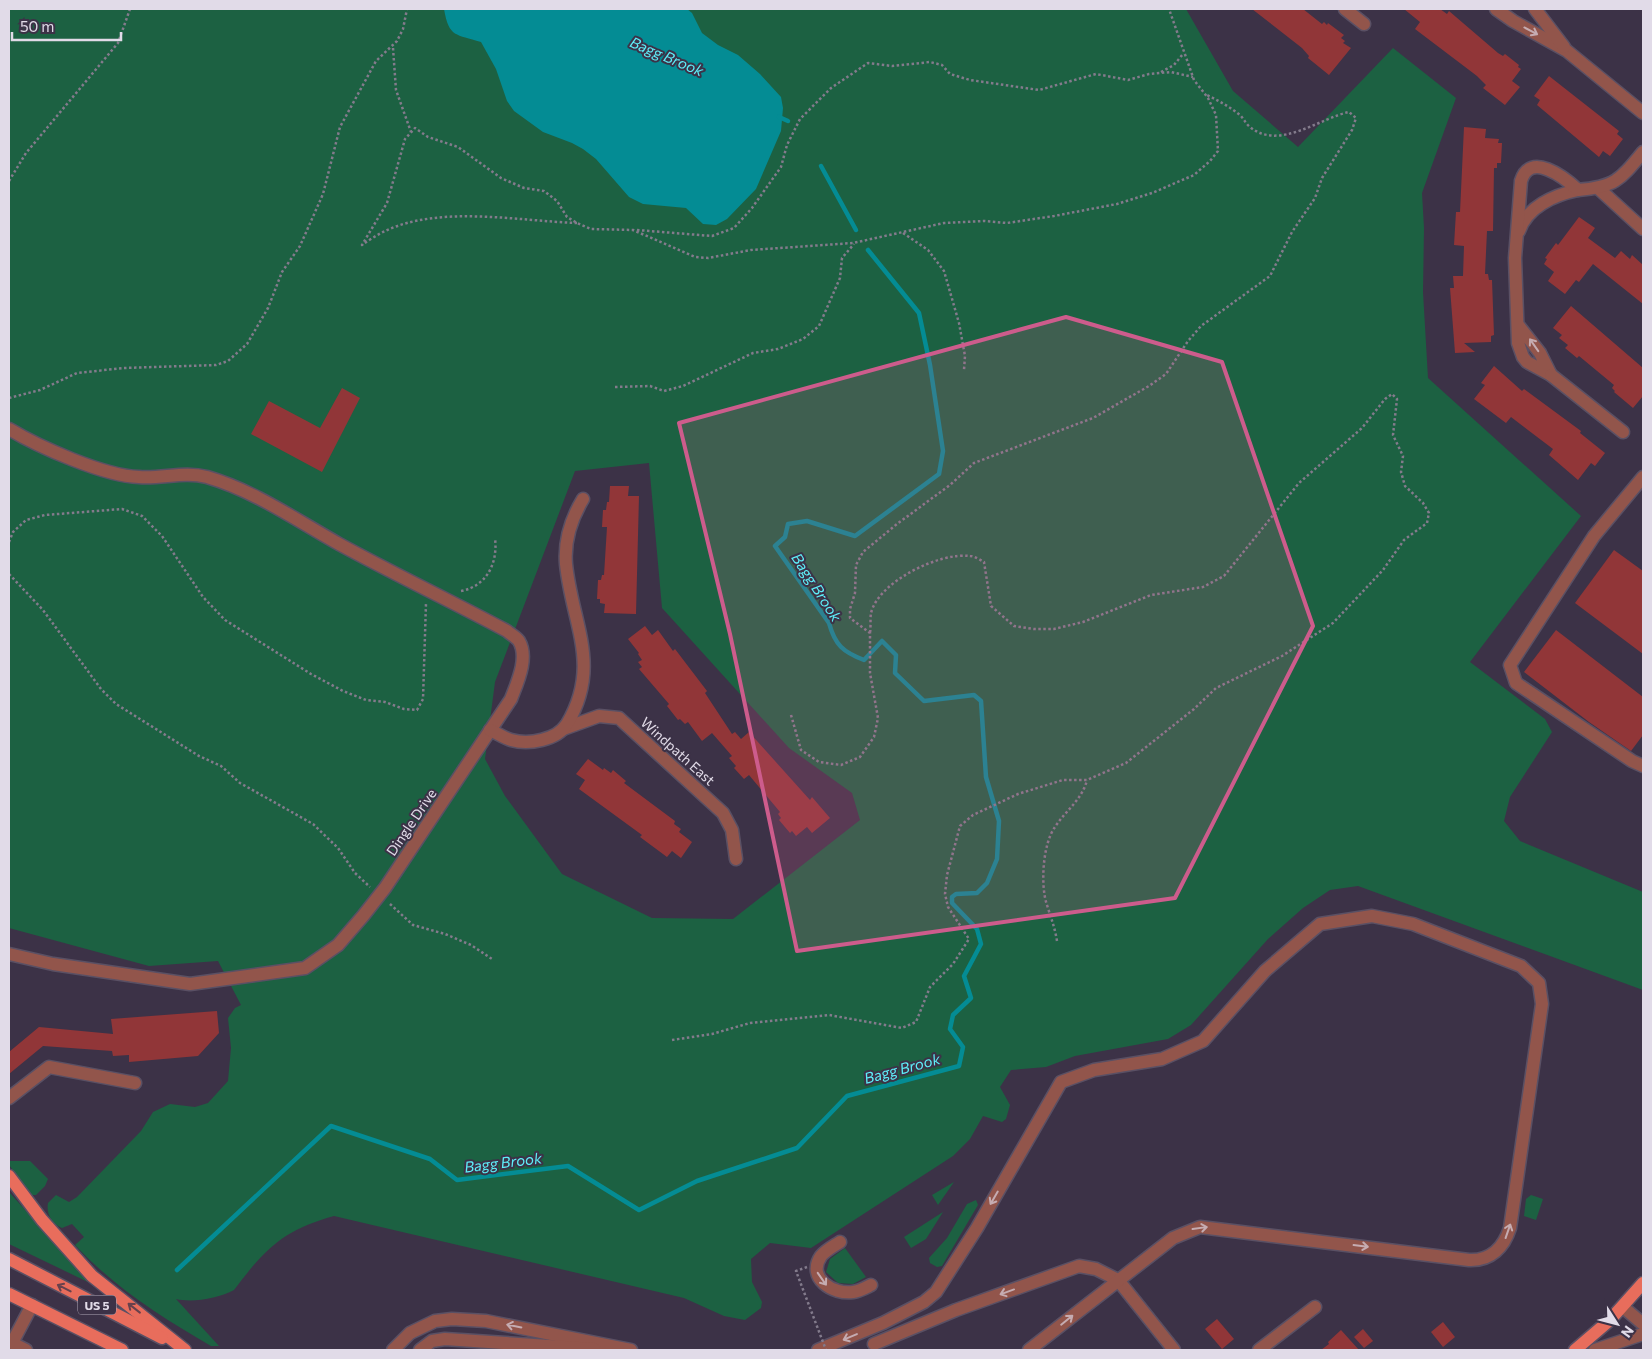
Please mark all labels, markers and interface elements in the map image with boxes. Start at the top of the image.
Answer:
scale bar [12,10,121,42]
text: 50 m [20,17,54,35]
one-way arrow [1523,26,1538,36]
water label: Bagg Brook [628,32,707,80]
one-way arrow [1529,338,1539,352]
water label: Bagg Brook [788,549,846,625]
street label: Windpath East [637,713,719,789]
street label: Dingle Drive [382,785,440,859]
water label: Bagg Brook [862,1049,943,1087]
water label: Bagg Brook [463,1148,544,1176]
one-way arrow [989,1191,999,1206]
one-way arrow [1191,1223,1207,1233]
one-way arrow [1504,1223,1514,1239]
one-way arrow [1352,1241,1368,1251]
one-way arrow [816,1272,827,1286]
one-way arrow [57,1283,72,1292]
one-way arrow [999,1288,1015,1297]
road number: US 5 [78,1296,116,1314]
north arrow [1592,1299,1642,1349]
one-way arrow [128,1303,141,1314]
one-way arrow [1060,1314,1073,1325]
one-way arrow [507,1321,523,1331]
text: N [1618,1323,1638,1341]
one-way arrow [843,1333,858,1342]

